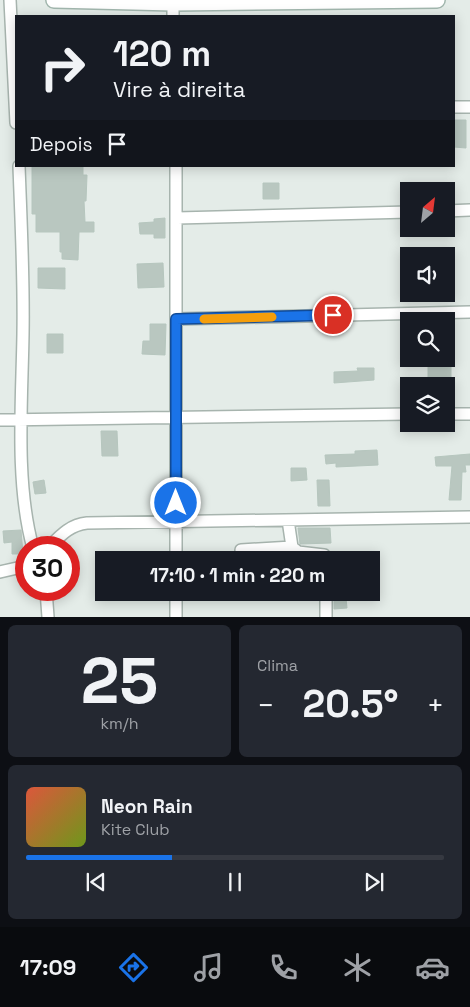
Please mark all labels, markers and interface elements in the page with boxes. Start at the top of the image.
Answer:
text: 120 m [113,32,211,76]
icon: right [30,35,95,100]
text: Vire à direita [113,75,245,103]
icon: arrive [103,130,131,158]
text: Depois [30,132,93,157]
north arrow [400,182,455,238]
map controls [400,182,455,432]
button: sound [400,247,455,302]
pin [312,294,354,336]
icon: arrive [319,301,347,329]
button: search [400,312,455,367]
button: layers [400,377,455,432]
position arrow [149,476,201,528]
speed limit sign: 30 [15,536,80,601]
text: 17:10 · 1 min · 220 m [150,563,325,588]
text: 25 [81,639,158,722]
text: Clima [257,655,298,676]
text: 20.5° [303,680,398,728]
text: − [257,687,274,723]
text: + [427,687,444,723]
text: km/h [100,713,139,734]
text: Neon Rain [101,794,193,819]
text: Kite Club [101,819,170,840]
icon: previous [82,868,110,896]
icon: pause [221,868,249,896]
icon: next [360,868,388,896]
icon: directions [116,950,151,985]
icon: music [191,950,226,985]
icon: phone [266,950,301,985]
icon: climate [340,950,375,985]
icon: car [415,950,450,985]
text: 17:09 [20,953,76,981]

